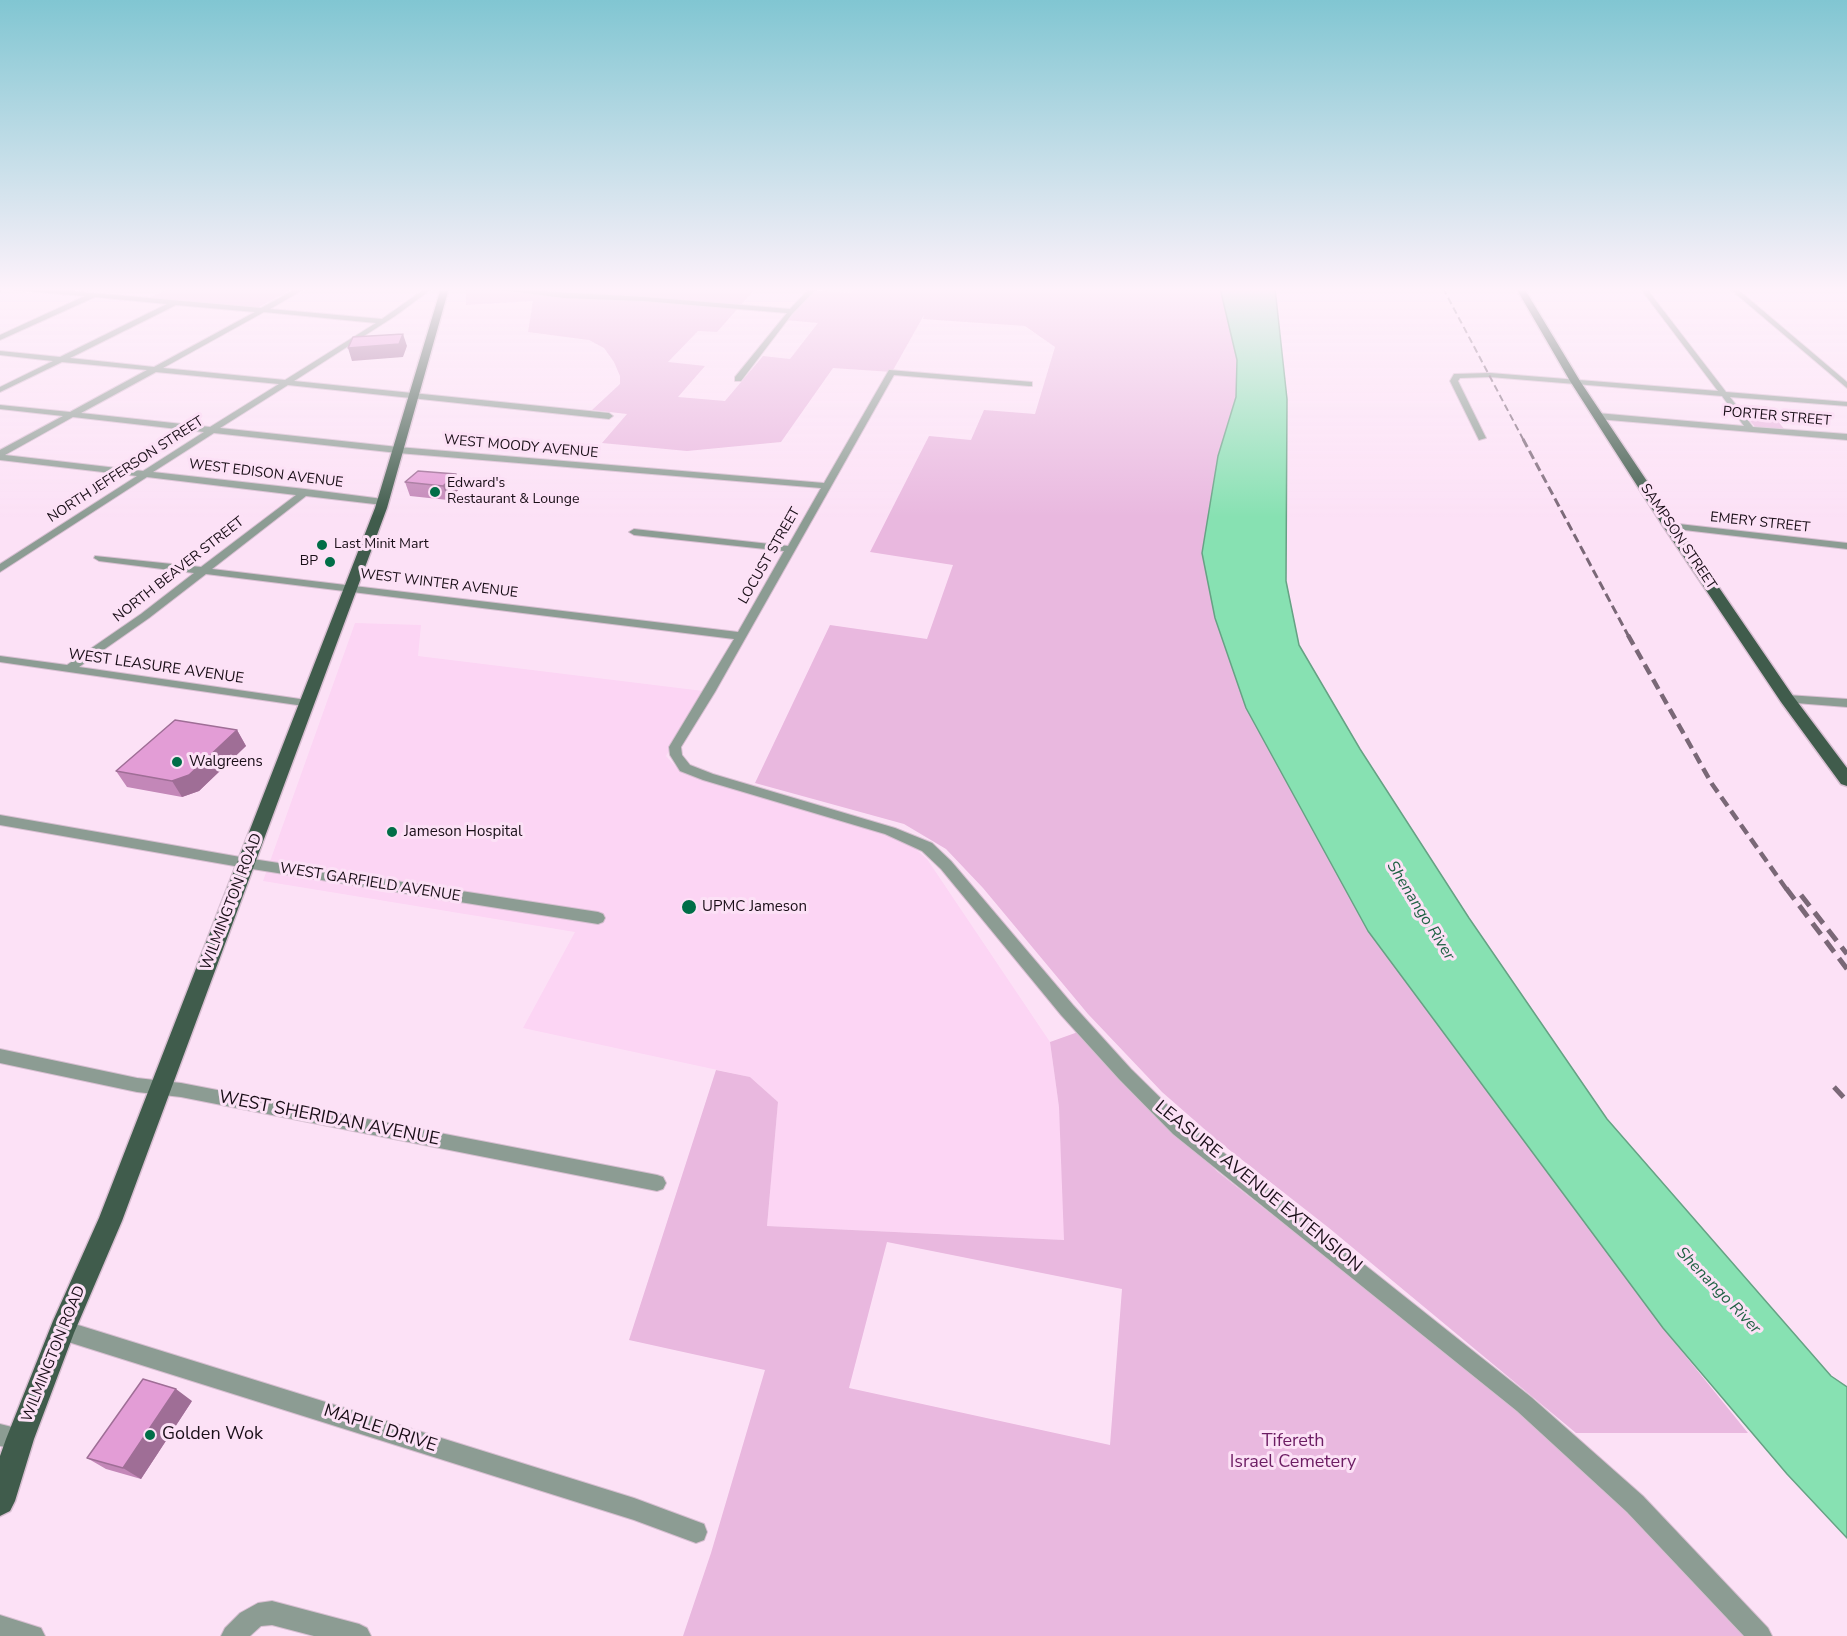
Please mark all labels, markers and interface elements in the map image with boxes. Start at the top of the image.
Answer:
street label: PORTER STREET [1722,404,1832,430]
street label: NORTH JEFFERSON STREET [45,413,207,527]
street label: WEST MOODY AVENUE [443,432,599,462]
street label: WEST EDISON AVENUE [188,456,344,492]
place label: Edward's Restaurant & Lounge [447,476,579,508]
street label: SAMPSON STREET [1636,481,1720,593]
marker: Edward's Restaurant & Lounge [428,485,442,499]
street label: LOCUST STREET [736,505,804,607]
street label: EMERY STREET [1709,509,1811,537]
street label: NORTH BEAVER STREET [110,514,248,626]
place label: Last Minit Mart [334,537,429,553]
marker: Last Minit Mart [315,538,329,552]
place label: BP [300,554,318,570]
marker: BP [323,555,337,569]
street label: WEST WINTER AVENUE [359,566,519,602]
street label: WEST LEASURE AVENUE [67,646,245,688]
place label: Walgreens [189,753,263,771]
marker: Walgreens [170,755,184,769]
place label: Jameson Hospital [404,823,522,841]
marker: Jameson Hospital [385,825,399,839]
street label: WILMINGTON ROAD [198,831,266,973]
water label: Shenango River [1382,858,1458,964]
street label: WEST GARFIELD AVENUE [278,860,462,906]
marker: UPMC Jameson [680,898,698,916]
place label: UPMC Jameson [702,898,807,916]
street label: WEST SHERIDAN AVENUE [217,1087,441,1151]
street label: LEASURE AVENUE EXTENSION [1150,1097,1366,1277]
water label: Shenango River [1672,1244,1764,1338]
street label: WILMINGTON ROAD [18,1283,90,1425]
street label: MAPLE DRIVE [321,1401,439,1457]
place label: Golden Wok [162,1424,263,1446]
marker: Golden Wok [143,1428,157,1442]
park label: Tifereth Israel Cemetery [1230,1431,1356,1474]

